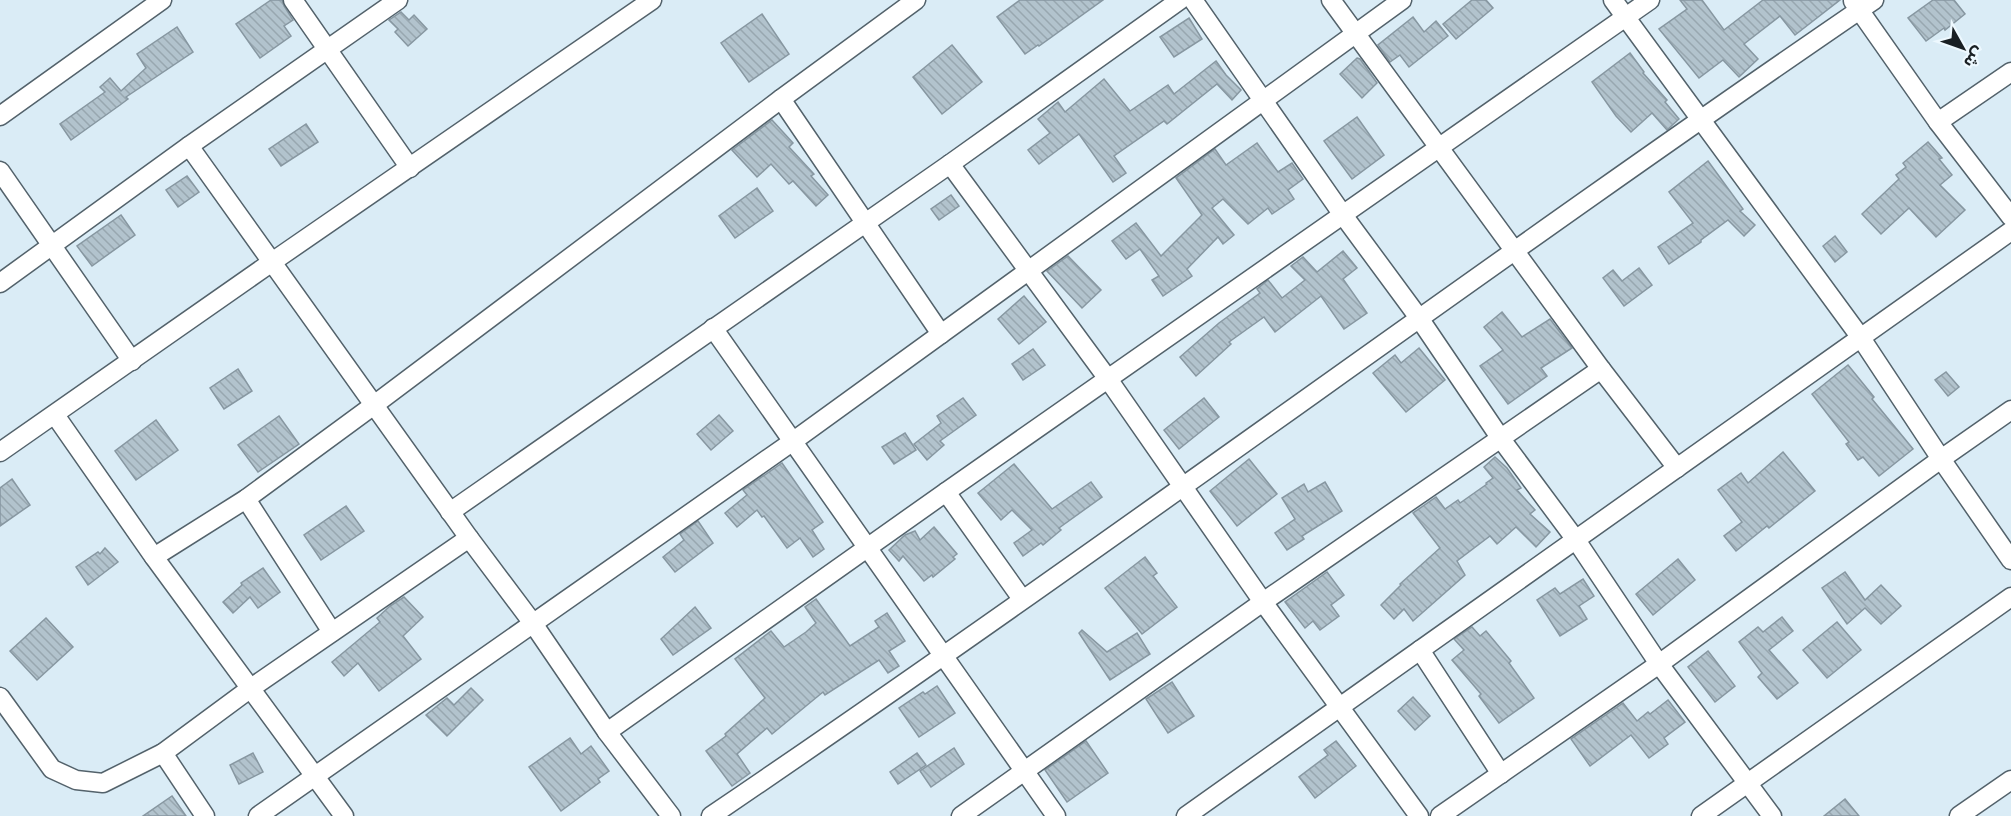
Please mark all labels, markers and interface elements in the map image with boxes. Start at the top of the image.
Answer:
north arrow [1933,18,1993,78]
text: ش [1960,43,1989,73]

